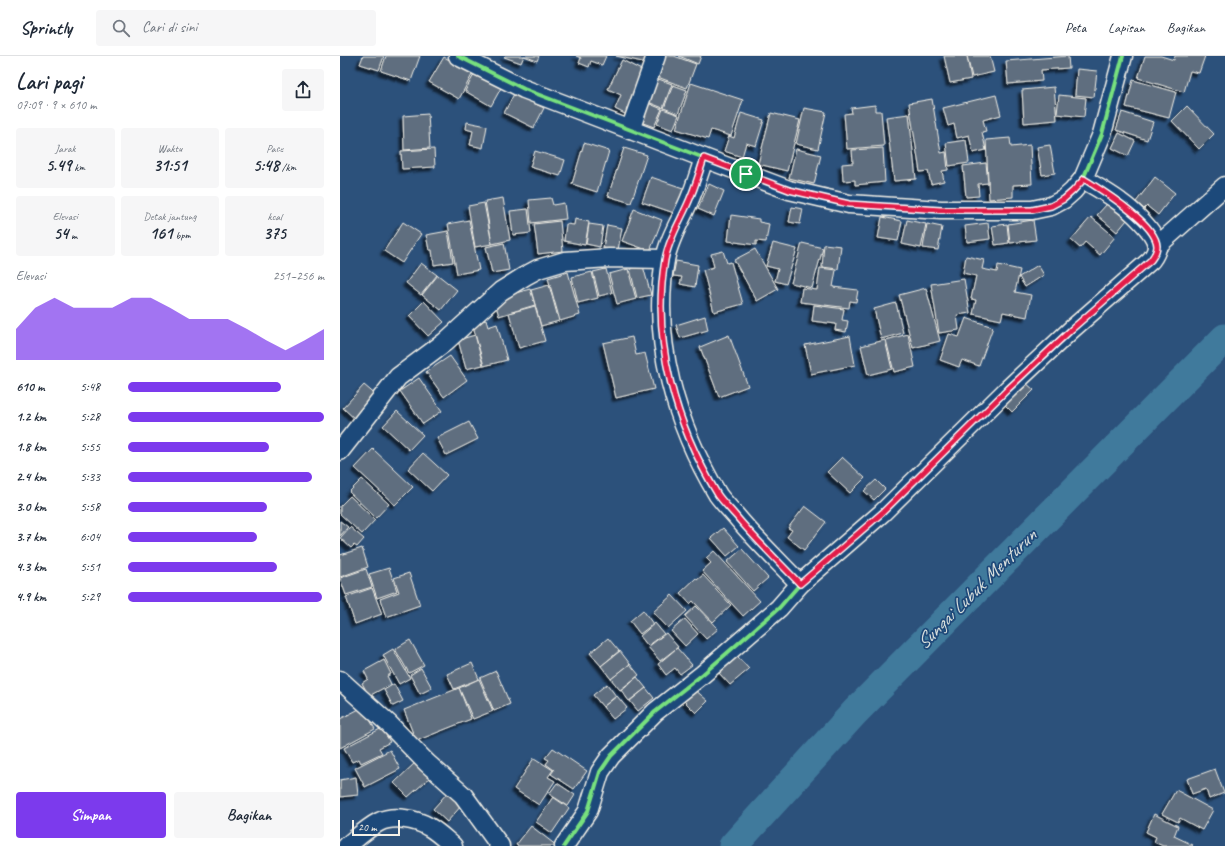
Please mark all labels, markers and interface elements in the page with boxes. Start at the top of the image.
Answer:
search box [96,10,376,46]
text: Sprintly [20,16,72,40]
icon: search [110,17,132,39]
text: Cari di sini [142,18,197,37]
text: Peta [1065,19,1086,36]
text: Lapisan [1108,19,1145,36]
text: Bagikan [1167,19,1205,36]
text: Lari pagi [16,68,83,96]
button: share [282,69,324,111]
text: 07:09 · 9 × 610 m [16,97,97,113]
text: Jarak [55,141,76,155]
text: Waktu [158,141,182,155]
text: Pace [266,141,283,155]
text: 5.49 [46,155,72,176]
text: 31:51 [153,155,187,176]
text: 5:48 [253,155,279,176]
pin [729,157,763,191]
text: km [72,160,85,174]
text: /km [279,160,296,174]
icon: arrive [735,163,757,185]
text: Elevasi [53,209,78,223]
text: Detak jantung [143,209,197,223]
text: kcal [267,209,282,223]
text: 54 [53,223,68,244]
text: 161 [149,223,173,244]
text: 375 [263,223,286,244]
text: m [68,228,77,242]
text: bpm [173,228,191,242]
text: Elevasi [16,268,46,284]
text: 251–256 m [273,268,324,284]
text: 610 m [16,379,44,395]
text: 5:48 [80,379,100,395]
text: 1.2 km [16,409,46,425]
text: 5:28 [80,409,100,425]
text: 1.8 km [16,439,46,455]
text: 5:55 [80,439,100,455]
text: 2.4 km [16,469,46,485]
text: 5:33 [80,469,100,485]
text: 3.0 km [16,499,46,515]
text: 5:58 [80,499,100,515]
water label: Sungai Lubuk Menturun [910,522,1043,655]
text: 3.7 km [16,529,46,545]
text: 6:04 [80,529,100,545]
text: 4.3 km [16,559,46,575]
text: 5:51 [80,559,100,575]
text: 4.9 km [16,589,46,605]
text: 5:29 [80,589,100,605]
button: Simpan [16,792,166,838]
button: Bagikan [174,792,324,838]
scale bar [352,818,400,837]
text: 20 m [358,820,377,834]

